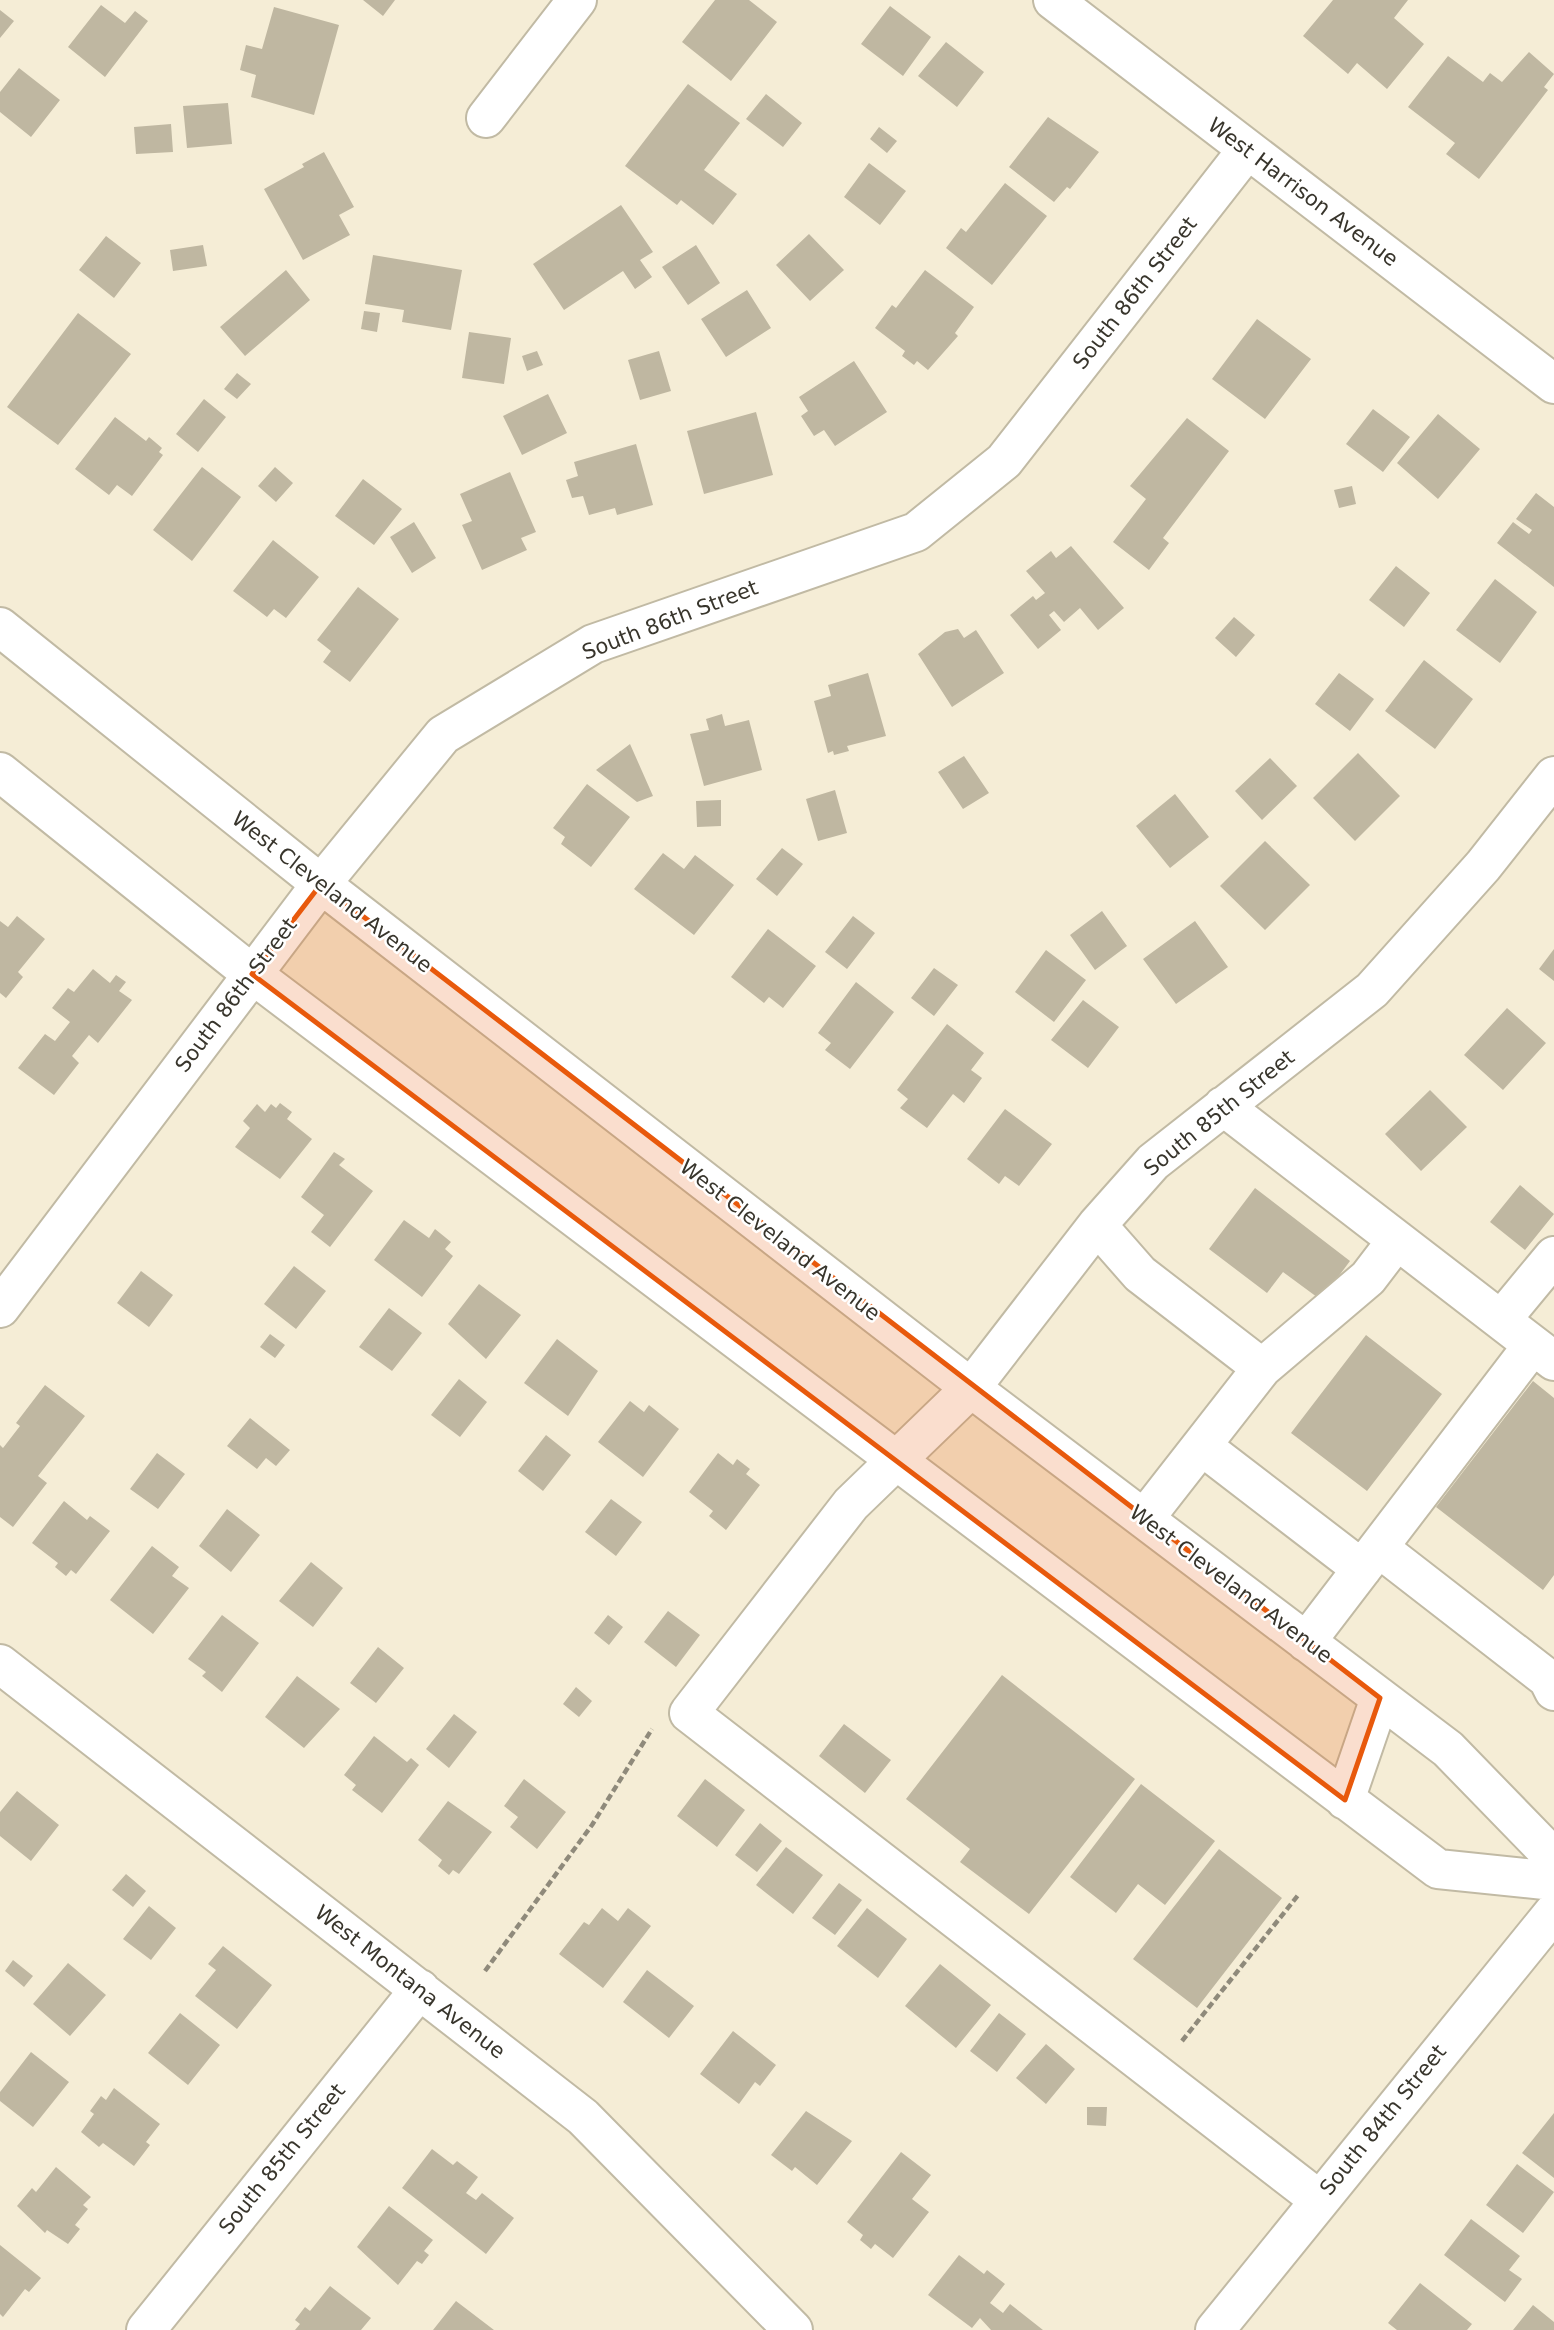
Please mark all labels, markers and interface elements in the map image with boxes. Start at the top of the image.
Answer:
street label: West Harrison Avenue [1203,113,1403,271]
street label: South 86th Street [1068,212,1202,374]
street label: South 86th Street [579,575,761,665]
street label: West Cleveland Avenue [227,806,437,978]
street label: South 86th Street [170,913,302,1077]
street label: South 85th Street [1139,1045,1299,1181]
street label: West Cleveland Avenue [675,1154,885,1326]
street label: West Cleveland Avenue [1125,1500,1337,1668]
street label: West Montana Avenue [310,1900,510,2064]
street label: South 84th Street [1315,2040,1451,2200]
street label: South 85th Street [214,2079,350,2239]

